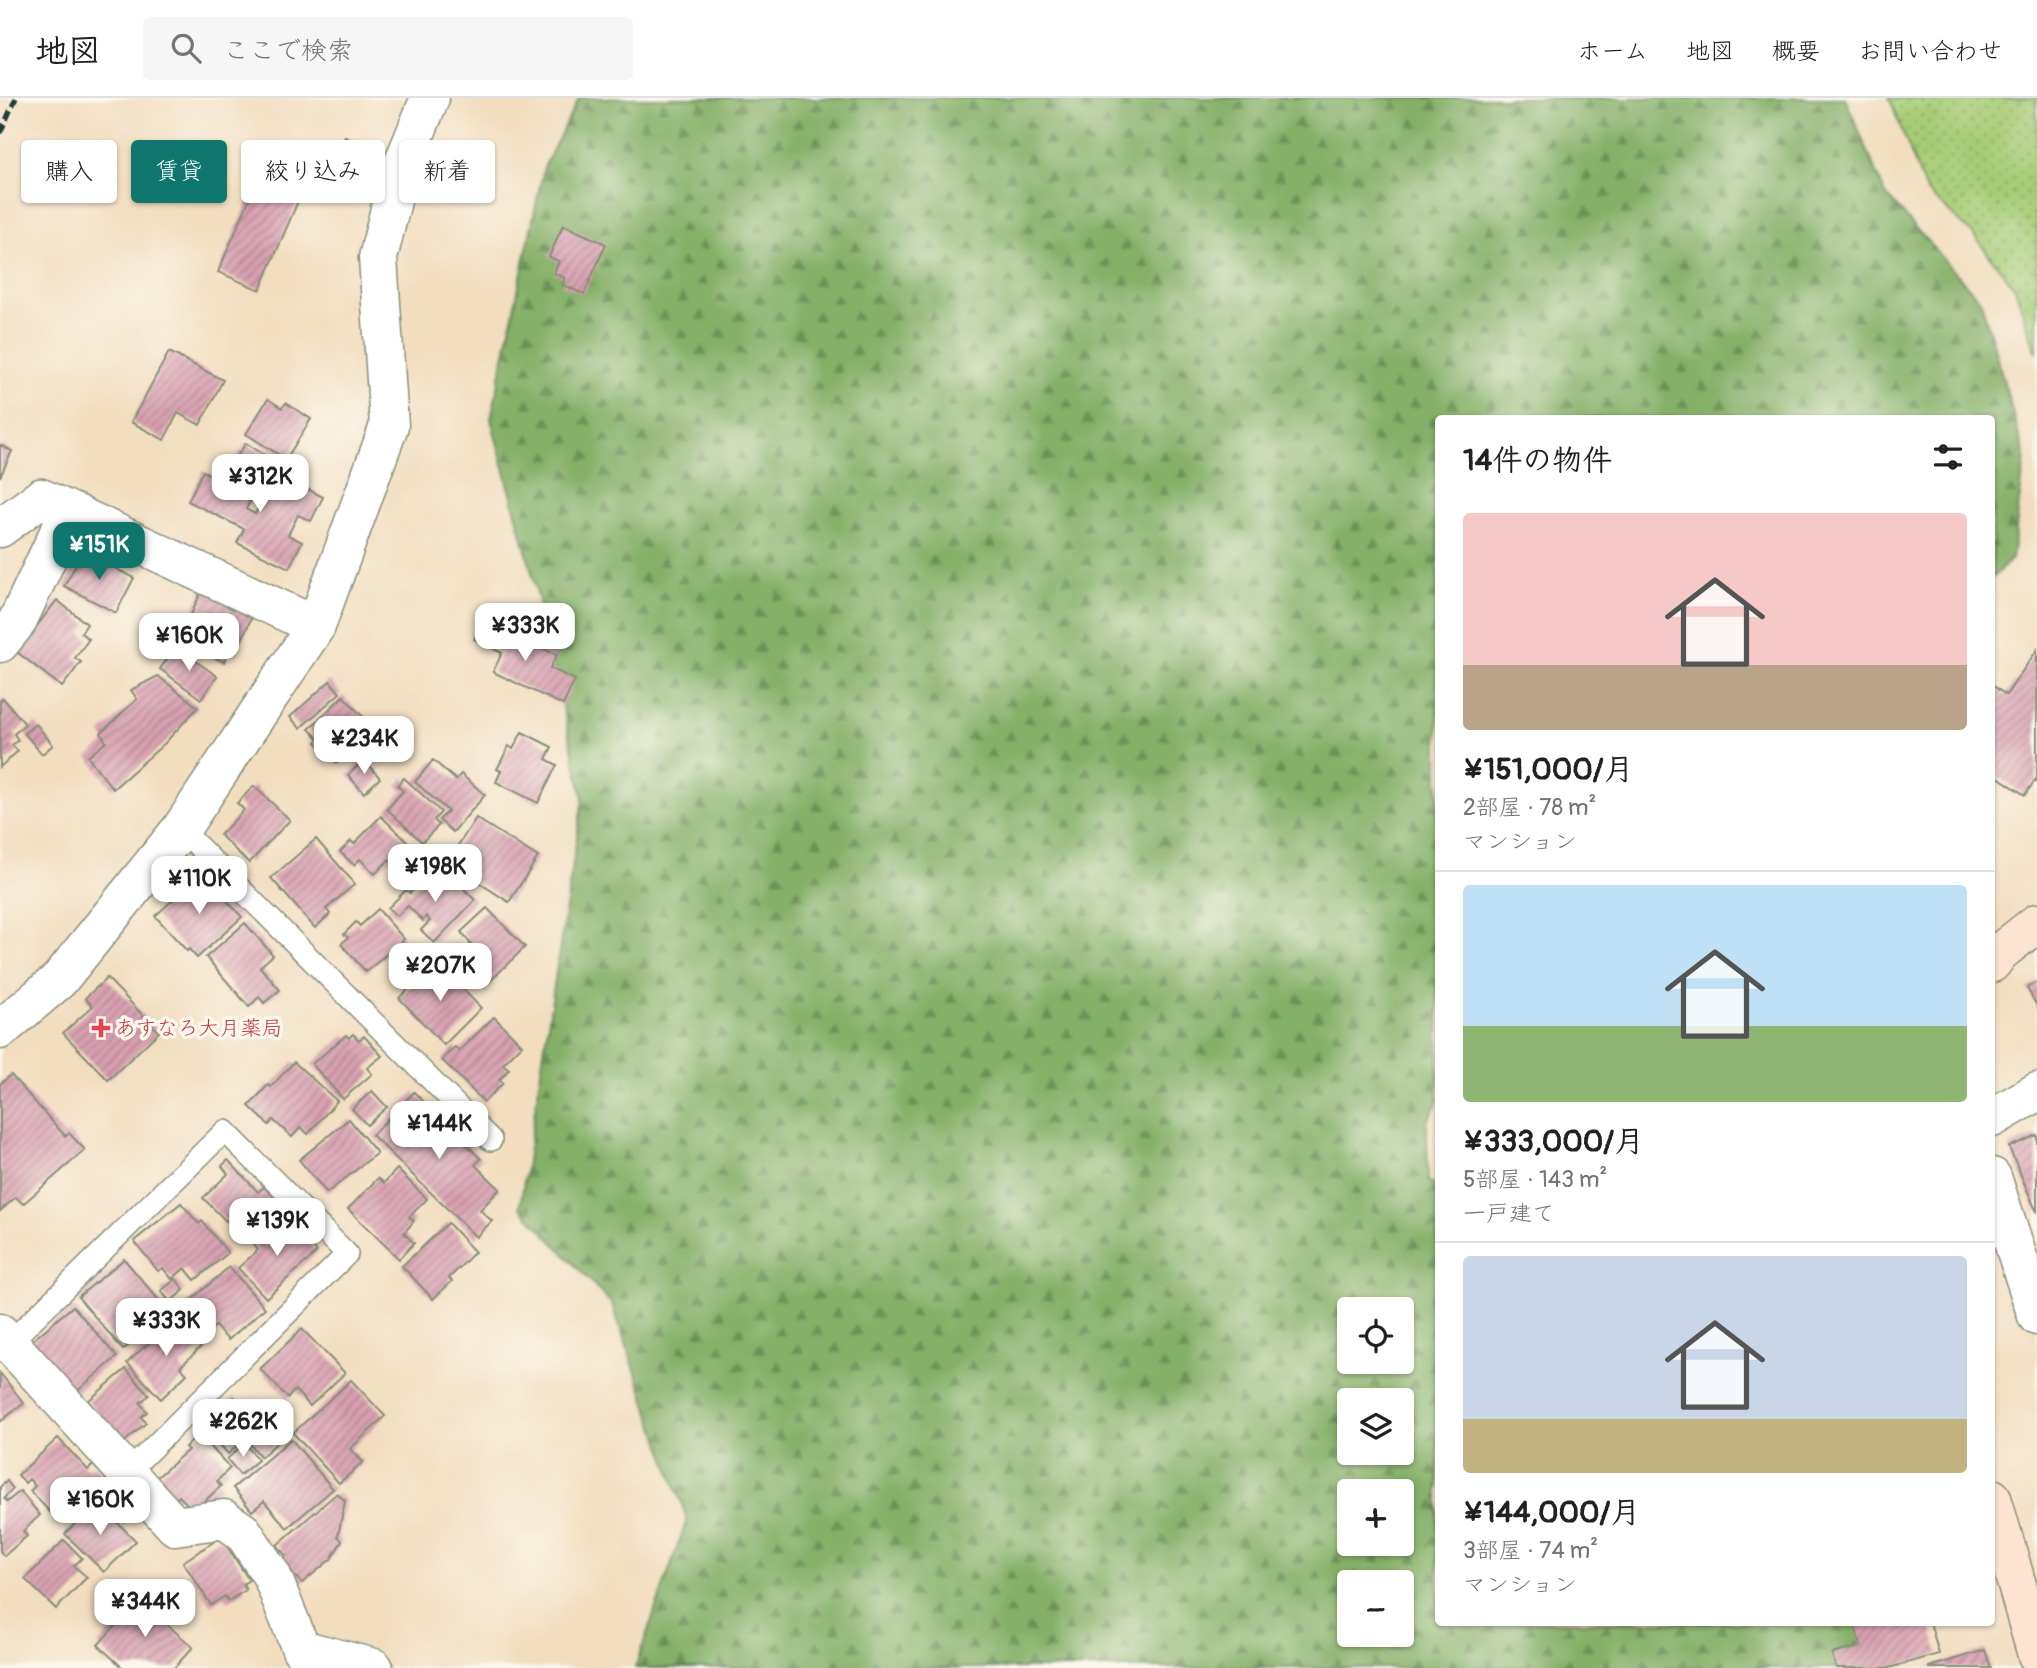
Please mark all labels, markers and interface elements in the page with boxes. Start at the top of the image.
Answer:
search box [143,17,633,80]
icon: search [167,29,205,67]
text: 地図 [35,31,101,72]
text: ここで検索 [223,35,353,67]
text: ホーム [1577,37,1648,66]
text: 地図 [1686,37,1734,66]
text: 概要 [1772,37,1820,66]
text: お問い合わせ [1858,37,2002,66]
chip: 購入 [21,140,117,203]
chip: 賃貸 [131,140,227,203]
chip: 絞り込み [241,140,385,203]
chip: 新着 [399,140,495,203]
icon: filters [1929,438,1967,476]
text: 14件の物件 [1463,442,1612,479]
pin: ¥312K [211,454,309,514]
text: ¥312K [228,462,292,491]
pin: ¥151K [50,522,148,582]
text: ¥151K [69,530,129,559]
icon: home [1652,559,1778,685]
pin: ¥333K [476,603,574,663]
text: ¥333K [491,611,559,640]
pin: ¥160K [140,614,238,673]
text: ¥160K [155,621,223,650]
pin: ¥234K [315,716,413,776]
text: ¥234K [330,724,398,753]
text: ¥151,000/月 [1463,751,1633,788]
text: 2部屋 · 78 m² [1463,793,1596,822]
text: マンション [1463,827,1577,856]
pin: ¥198K [386,844,484,904]
text: ¥198K [404,852,466,881]
pin: ¥110K [150,856,248,916]
text: ¥110K [167,864,231,893]
icon: home [1652,931,1778,1057]
pin: ¥207K [391,944,489,1003]
text: ¥207K [405,951,475,980]
place label: あすなろ大月薬局 [115,1015,283,1042]
marker: あすなろ大月薬局 [93,1020,109,1036]
pin: ¥144K [390,1102,488,1161]
text: ¥144K [406,1109,472,1138]
text: ¥333,000/月 [1463,1123,1644,1160]
text: 5部屋 · 143 m² [1463,1165,1607,1194]
pin: ¥139K [228,1198,326,1258]
text: 一戸建て [1463,1199,1555,1228]
text: ¥139K [245,1206,309,1235]
map controls [1337,1297,1414,1647]
button: locate [1337,1297,1414,1374]
pin: ¥333K [117,1298,215,1358]
icon: home [1652,1302,1778,1428]
text: ¥333K [132,1306,200,1335]
button: layers [1337,1388,1414,1465]
pin: ¥262K [194,1400,292,1459]
text: ¥262K [209,1407,277,1436]
pin: ¥160K [51,1478,149,1537]
button: + [1337,1479,1414,1556]
text: ¥160K [66,1485,134,1514]
text: ¥144,000/月 [1463,1494,1640,1531]
text: 3部屋 · 74 m² [1463,1536,1598,1565]
button: − [1337,1570,1414,1647]
text: マンション [1463,1570,1577,1599]
pin: ¥344K [96,1580,194,1639]
text: ¥344K [110,1587,180,1616]

